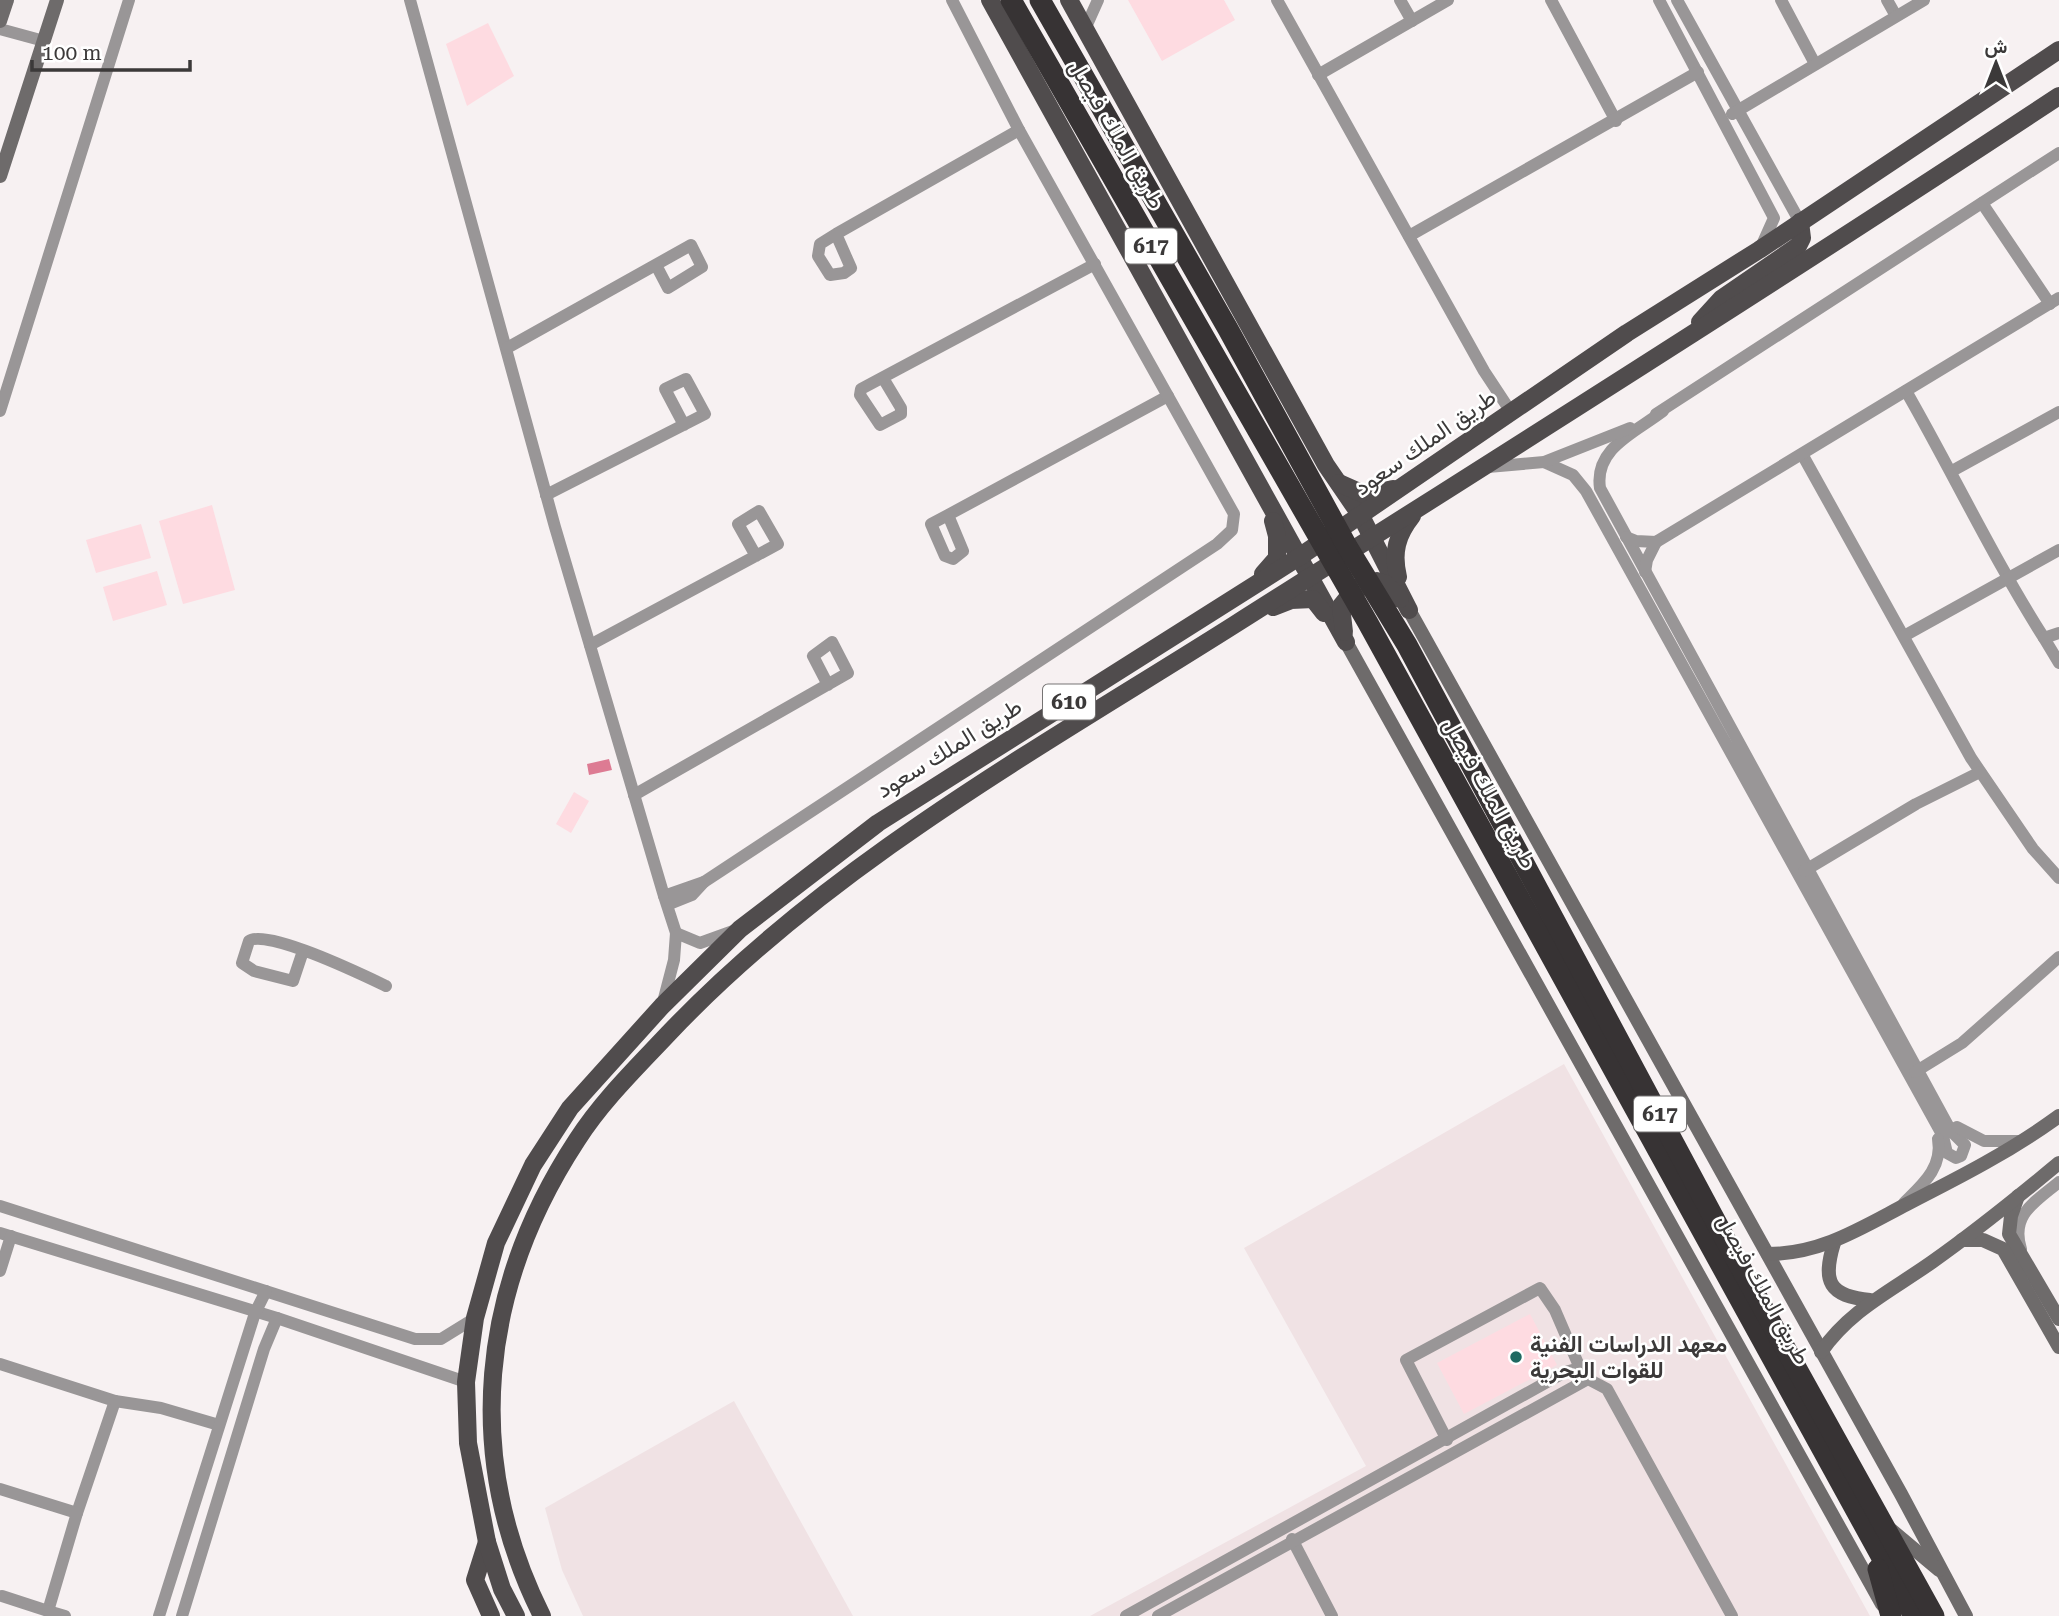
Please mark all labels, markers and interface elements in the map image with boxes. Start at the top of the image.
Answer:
scale bar [32,28,189,72]
north arrow [1961,28,2031,98]
text: ش [1985,35,2008,58]
text: 100 m [42,41,102,65]
street label: طريق الملك فيصل [1062,55,1170,214]
road number: 617 [1125,229,1177,264]
street label: طريق الملك سعود [1349,384,1502,502]
road number: 610 [1043,684,1095,720]
street label: طريق الملك سعود [872,693,1027,805]
street label: طريق الملك فيصل [1436,713,1542,874]
road number: 617 [1634,1096,1686,1132]
street label: طريق الملك فيصل [1710,1209,1816,1370]
place label: معهد الدراسات الفنية للقوات البحرية [1530,1331,1727,1385]
marker: معهد الدراسات الفنية للقوات البحرية [1508,1349,1524,1365]

